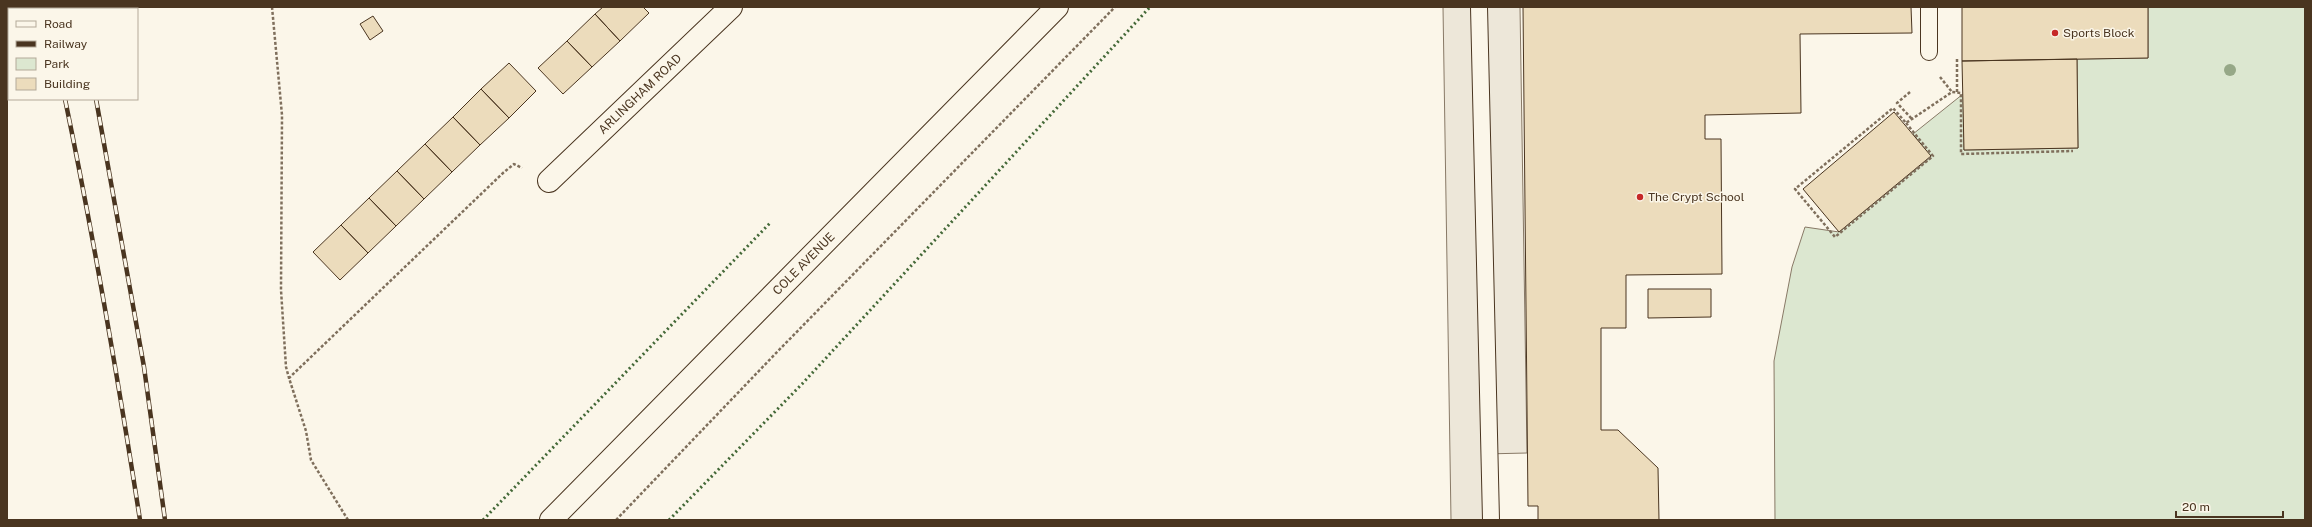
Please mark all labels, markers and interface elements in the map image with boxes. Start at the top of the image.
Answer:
legend [8,8,138,100]
text: Road [44,17,72,31]
place label: Sports Block [2063,26,2135,40]
marker: Sports Block [2050,28,2060,38]
text: Railway [44,37,88,51]
street label: ARLINGHAM ROAD [596,51,684,137]
text: Park [44,57,70,71]
text: Building [44,77,90,91]
place label: The Crypt School [1648,190,1745,204]
marker: The Crypt School [1635,192,1645,202]
street label: COLE AVENUE [770,230,838,298]
scale bar [2176,493,2283,519]
text: 20 m [2182,500,2210,514]

